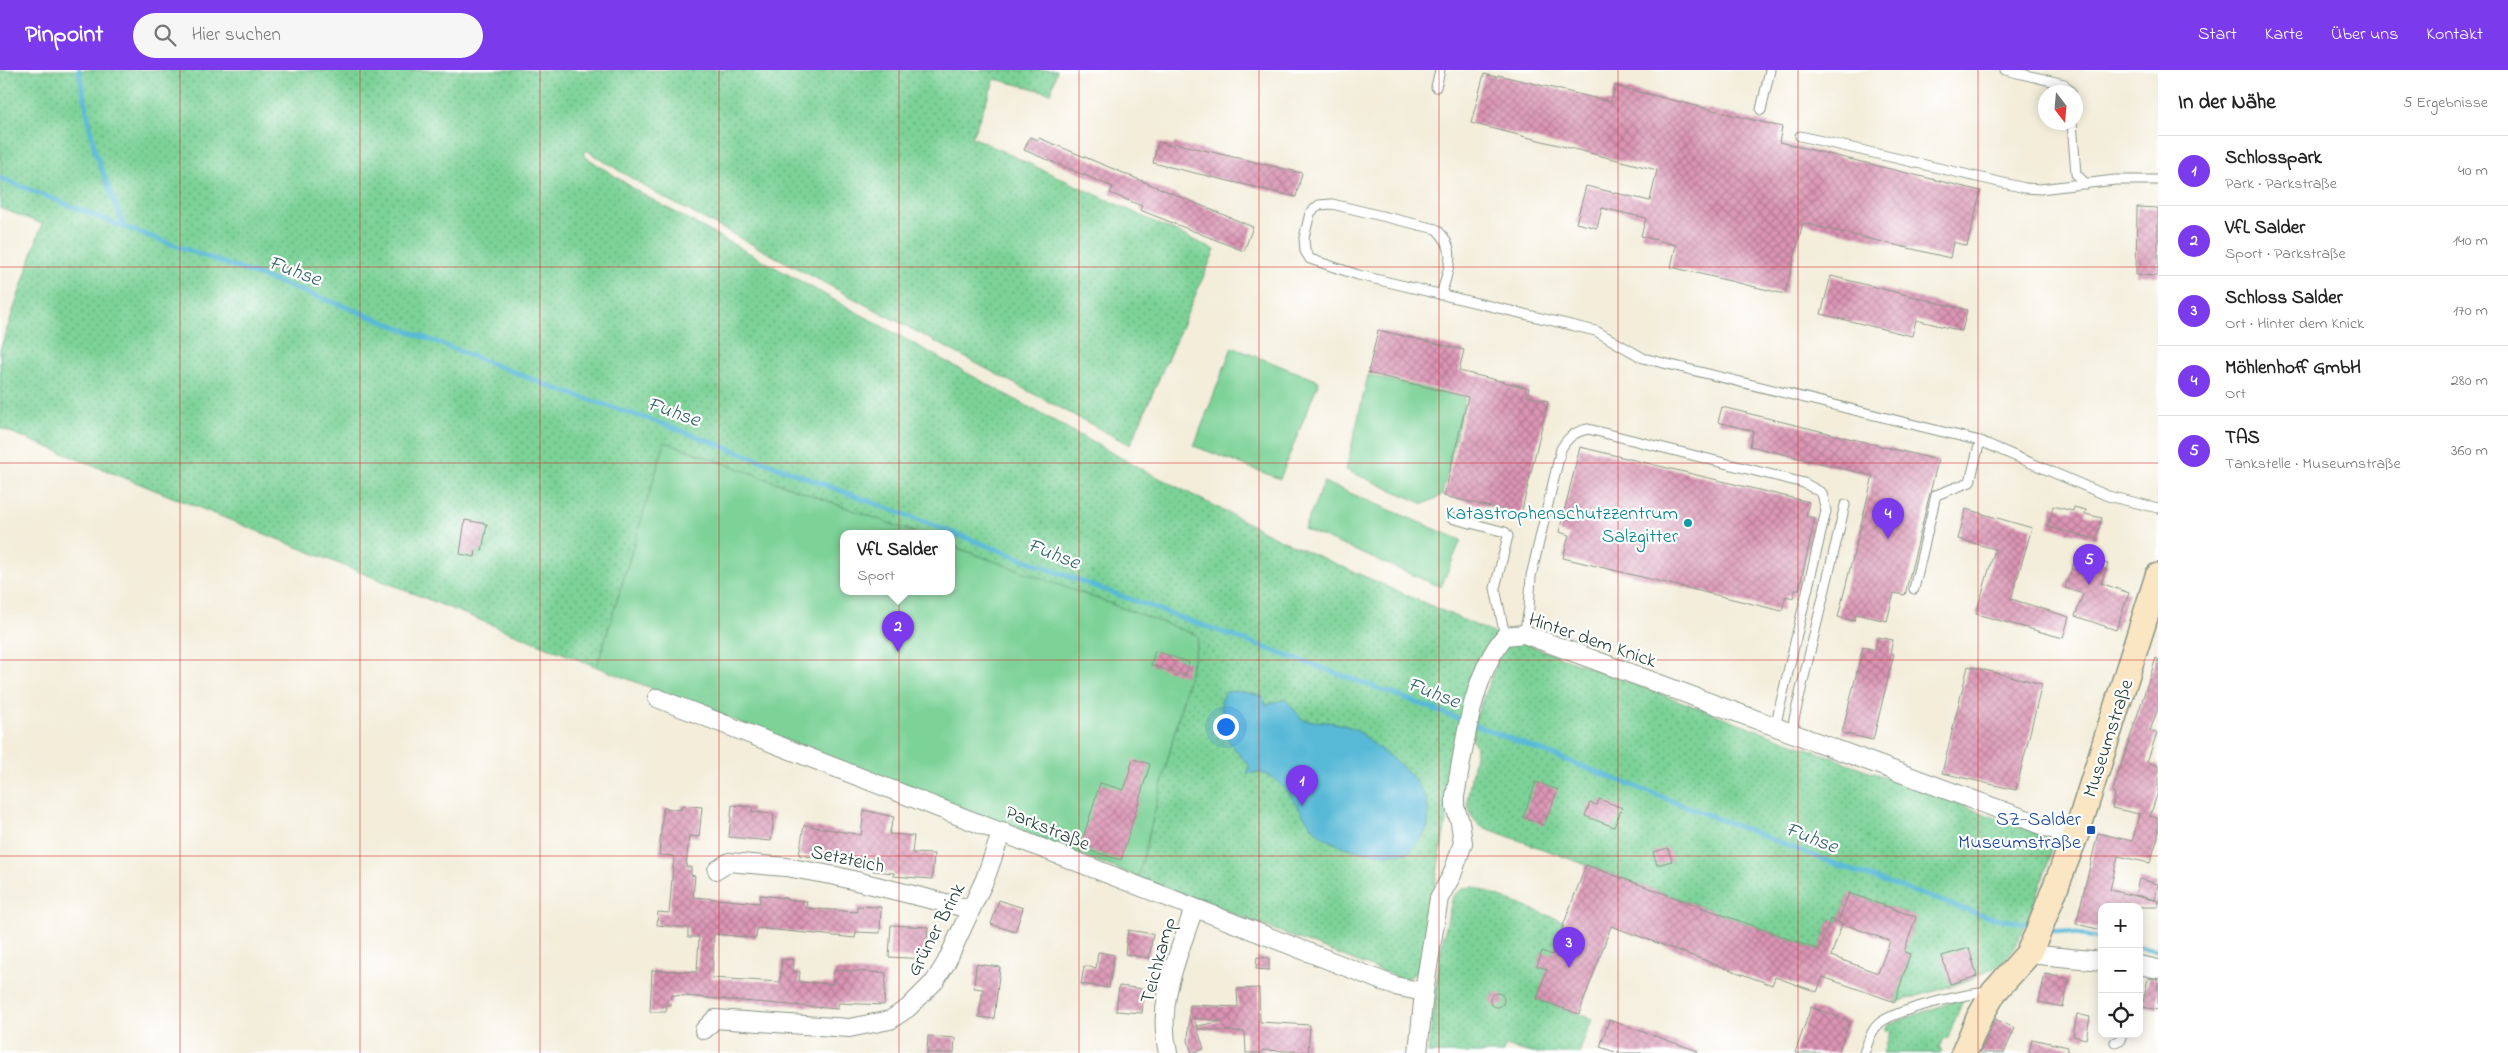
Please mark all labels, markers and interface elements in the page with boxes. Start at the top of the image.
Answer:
search box [133,13,483,58]
text: Pinpoint [25,18,103,53]
icon: search [151,21,179,49]
text: Hier suchen [191,22,281,49]
text: Start [2198,22,2237,48]
text: Karte [2265,22,2303,48]
text: Über uns [2331,22,2398,48]
text: Kontakt [2426,22,2483,48]
north arrow [2038,85,2083,130]
text: In der Nähe [2178,88,2276,118]
text: 5 Ergebnisse [2403,91,2488,115]
text: Schlosspark [2225,145,2322,172]
text: 1 [2191,159,2197,183]
text: 40 m [2458,159,2488,183]
text: Park · Parkstraße [2225,172,2337,196]
text: VfL Salder [2225,215,2305,242]
text: 2 [2190,229,2198,253]
text: 140 m [2453,229,2488,253]
text: Sport · Parkstraße [2225,242,2346,266]
water label: Fuhse [264,249,326,296]
text: Schloss Salder [2225,285,2343,312]
text: 3 [2191,299,2197,323]
text: 170 m [2453,299,2488,323]
text: Ort · Hinter dem Knick [2225,312,2364,336]
text: Möhlenhoff GmbH [2225,355,2361,382]
text: 4 [2191,369,2197,393]
text: 280 m [2451,369,2488,393]
text: Ort [2225,382,2246,406]
water label: Fuhse [643,390,705,436]
text: TAS [2225,425,2260,452]
text: 5 [2189,439,2199,463]
text: 360 m [2451,439,2488,463]
text: Tankstelle · Museumstraße [2225,452,2401,476]
pin: 4 [1872,498,1904,539]
place label: Katastrophenschutzzentrum Salzgitter [1446,500,1679,553]
marker: Katastrophenschutzzentrum Salzgitter [1682,517,1694,529]
popup [840,530,955,595]
water label: Fuhse [1023,531,1085,579]
text: VfL Salder [857,537,938,564]
pin: 5 [2073,544,2105,585]
text: Sport [857,564,895,588]
street label: Hinter dem Knick [1524,606,1660,677]
pin: 2 [882,611,914,652]
water label: Fuhse [1403,670,1465,718]
street label: Museumstraße [2077,676,2142,802]
your location [1213,714,1239,740]
pin: 1 [1286,765,1318,806]
street label: Parkstraße [1000,799,1094,860]
place label: SZ-Salder Museumstraße [1958,806,2082,858]
water label: Fuhse [1781,815,1843,863]
marker: SZ-Salder Museumstraße [2085,824,2097,836]
street label: Setzteich [808,839,887,882]
street label: Grüner Brink [900,878,974,982]
map controls [2098,903,2143,1038]
button: + [2098,903,2143,948]
street label: Teichkamp [1134,914,1185,1007]
pin: 3 [1553,927,1585,968]
button: − [2098,948,2143,993]
button: locate [2098,993,2143,1038]

